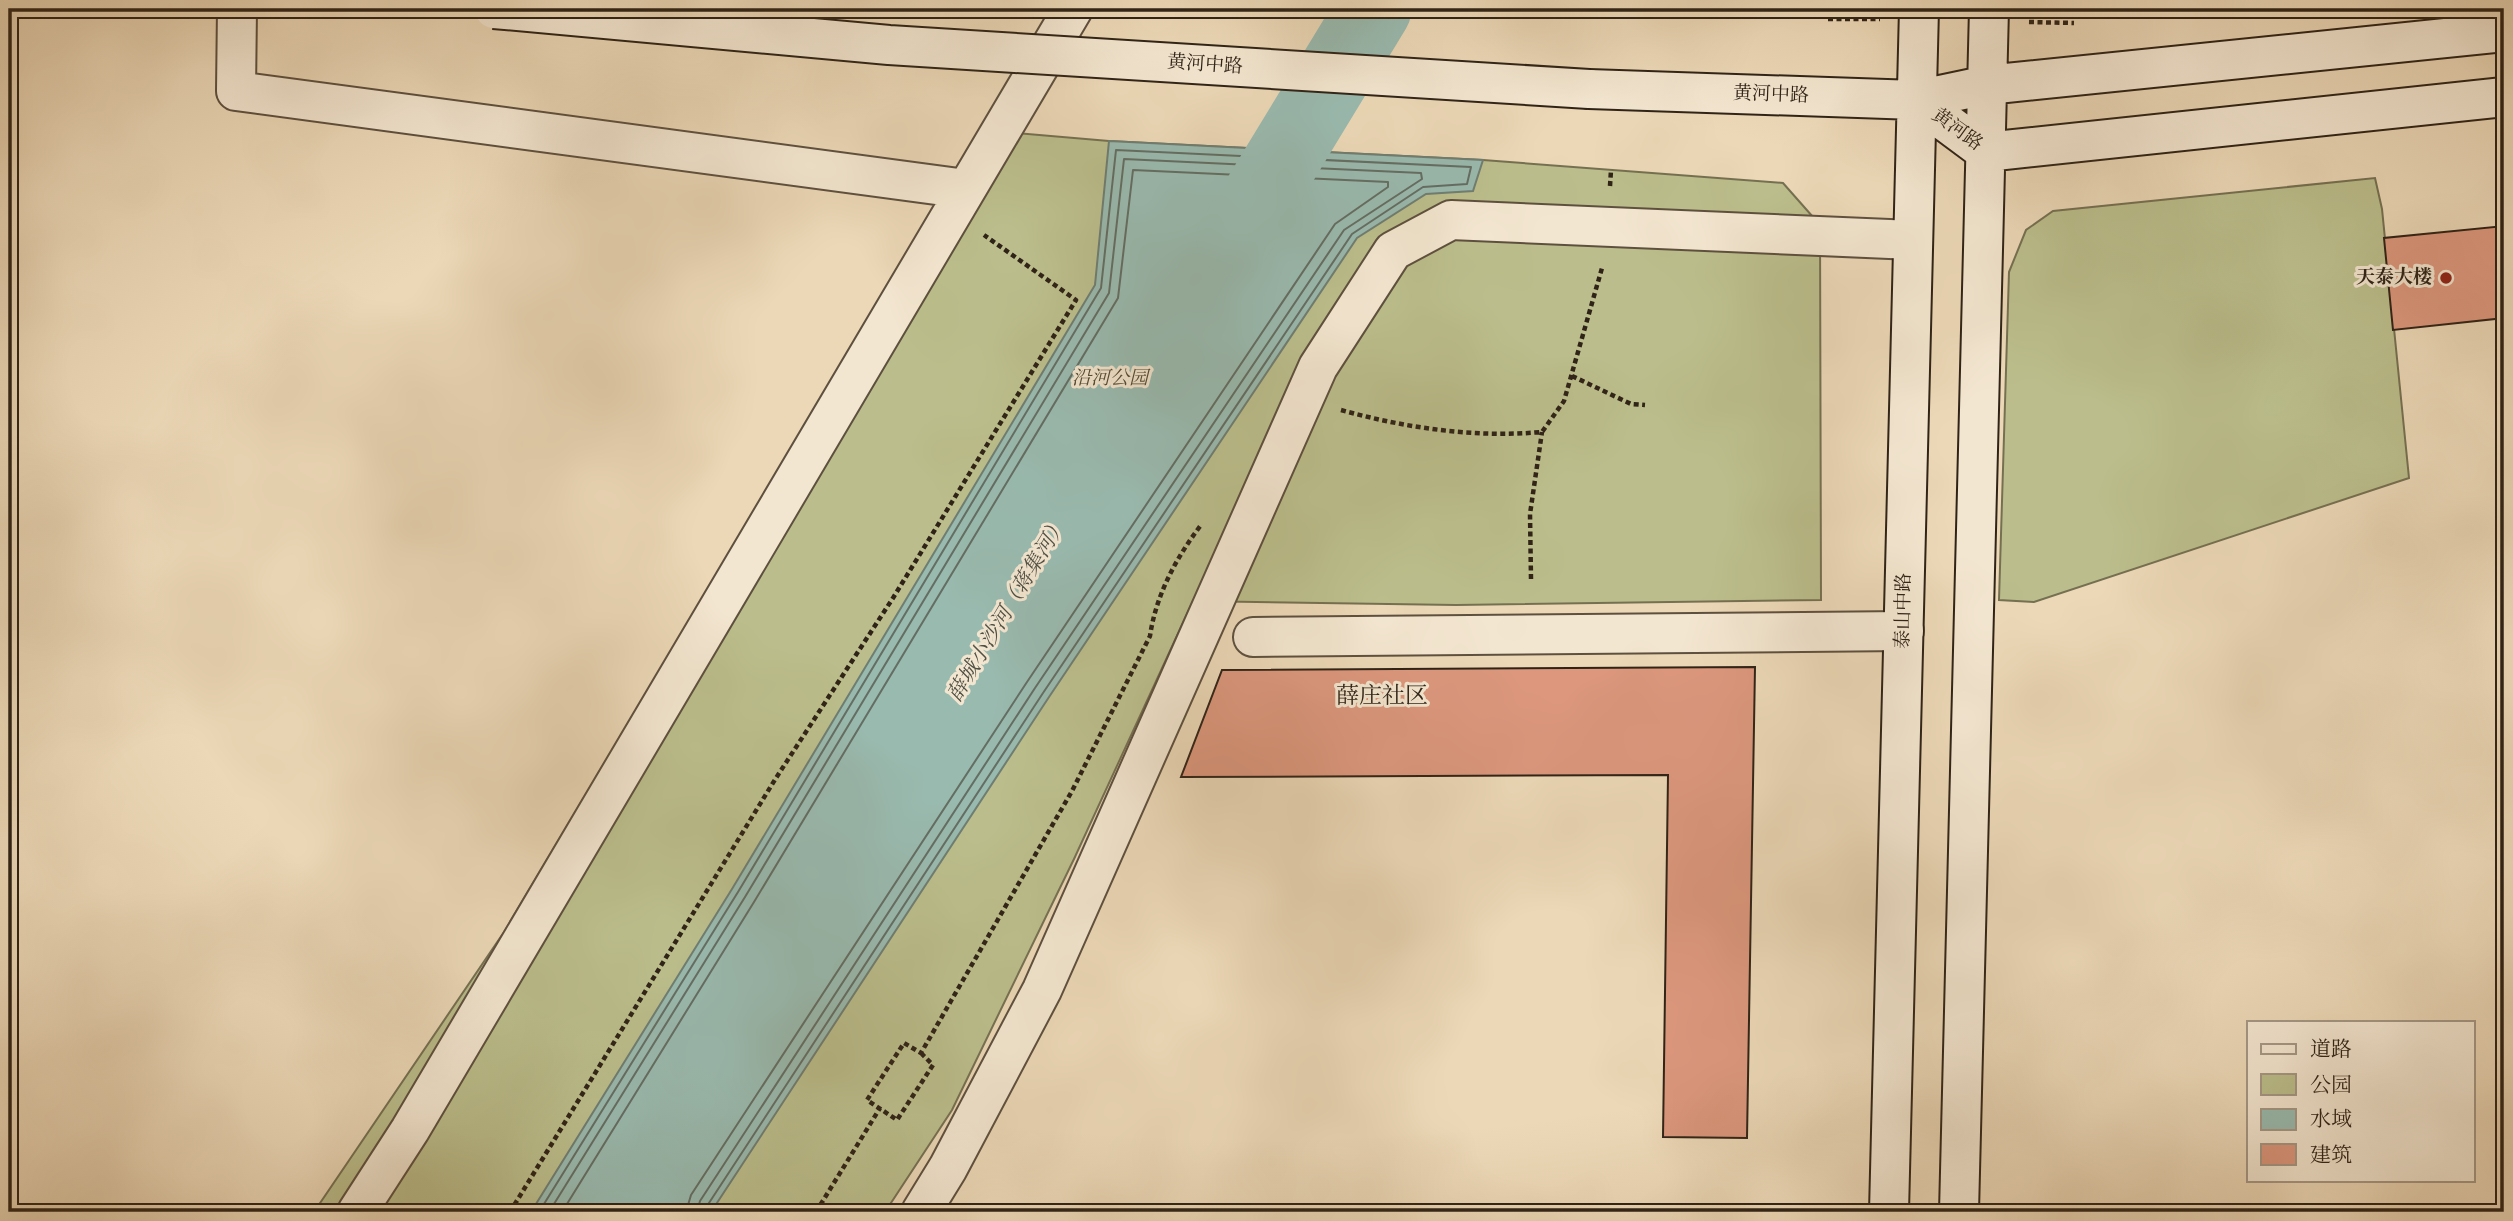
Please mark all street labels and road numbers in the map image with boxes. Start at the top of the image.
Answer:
street label: 黄河中路 [1166,50,1244,80]
street label: 黄河中路 [1733,82,1809,108]
street label: 黄河路 [1927,104,1987,156]
street label: 泰山中路 [1891,573,1917,649]

